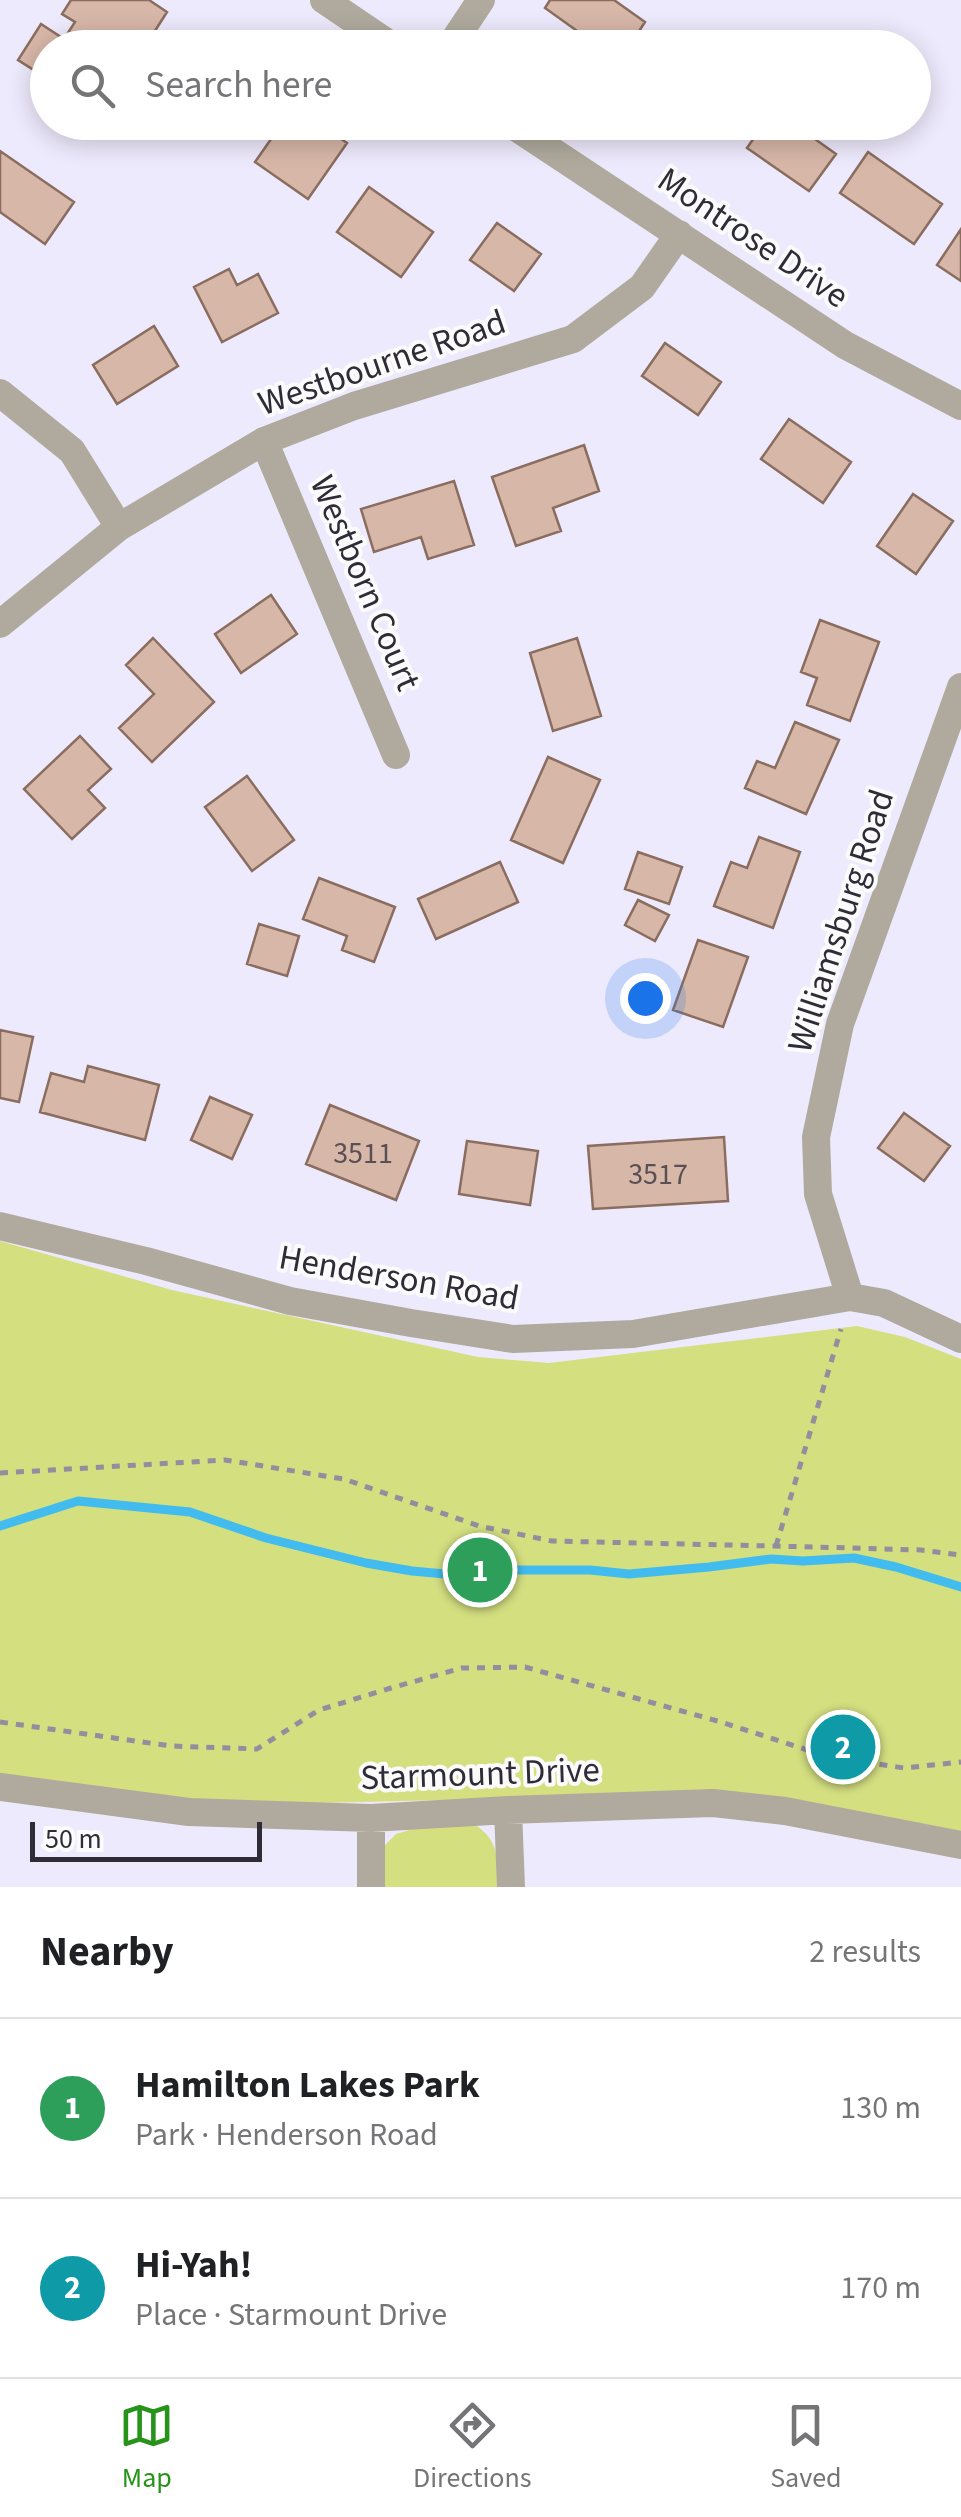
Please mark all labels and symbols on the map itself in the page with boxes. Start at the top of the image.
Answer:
street label: Montrose Drive [647,155,859,321]
street label: Westbourne Road [252,297,512,429]
street label: Westborn Court [297,468,433,698]
street label: Williamsburg Road [775,783,907,1059]
your location [620,973,671,1024]
house number: 3511 [333,1132,393,1175]
house number: 3517 [628,1153,688,1196]
street label: Henderson Road [275,1232,523,1324]
pin: 1 [448,1532,512,1608]
pin: 2 [810,1710,876,1784]
street label: Starmount Drive [359,1745,601,1803]
scale bar [30,1817,262,1862]

